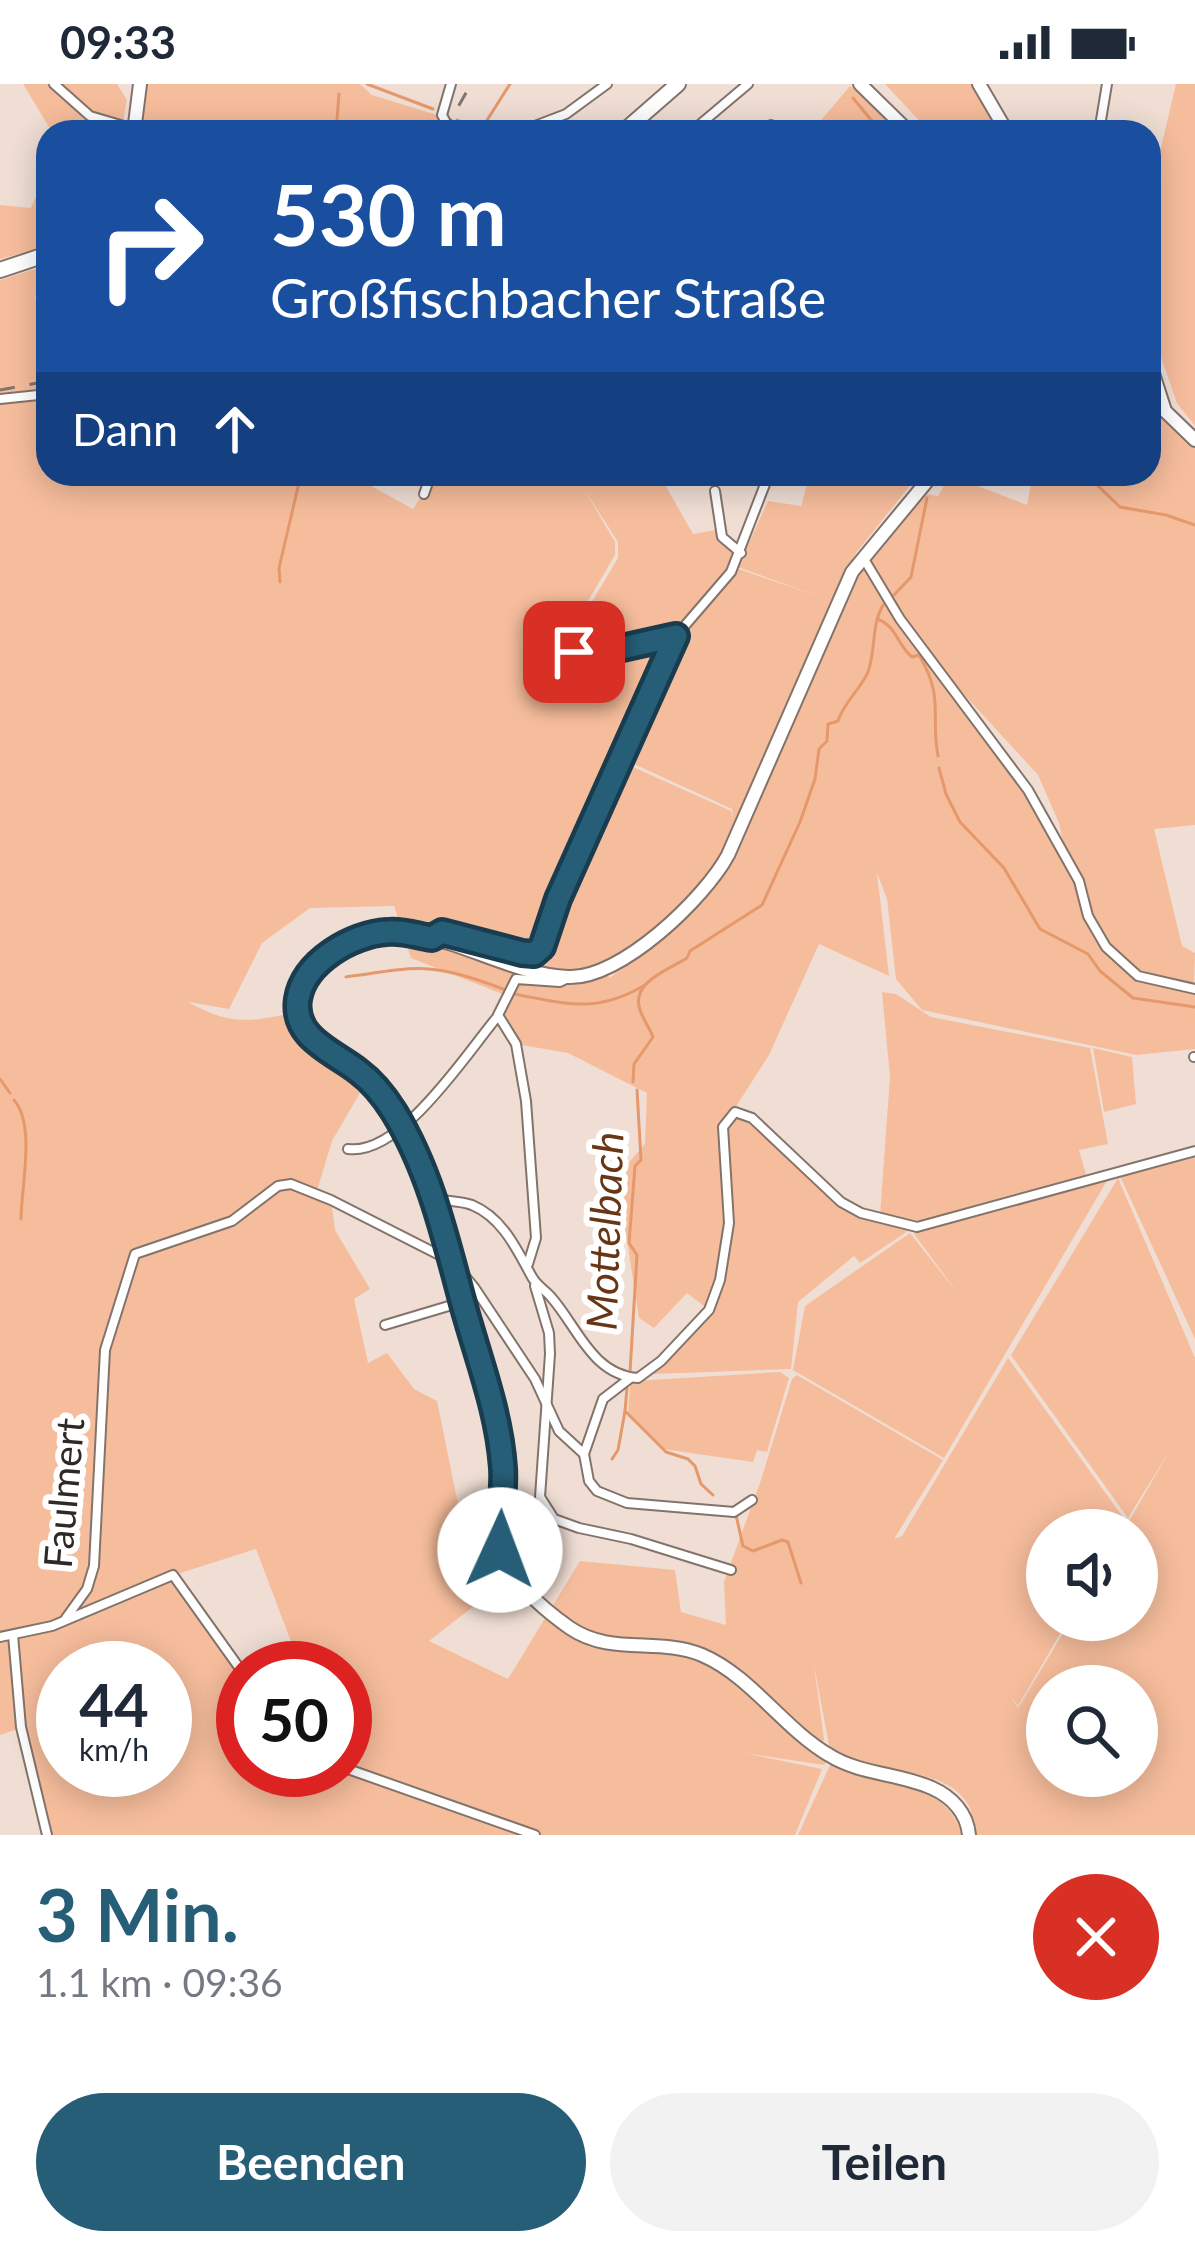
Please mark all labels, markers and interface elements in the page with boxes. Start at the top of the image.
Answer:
text: 09:33 [60,15,176,69]
text: 530 m [270,163,507,264]
icon: right [72,168,228,324]
text: Großfischbacher Straße [270,265,826,330]
icon: ahead [202,396,268,462]
text: Dann [72,402,178,456]
pin [523,601,625,703]
icon: arrive [541,619,607,685]
water label: Mottelbach [576,1131,632,1331]
street label: Faulmert [34,1416,92,1570]
position arrow [437,1487,563,1613]
map controls [1026,1509,1158,1797]
button: sound [1026,1509,1158,1641]
speed limit sign: 50 [216,1641,372,1797]
button: search [1026,1665,1158,1797]
text: 44 [79,1668,149,1740]
text: km/h [79,1731,149,1767]
text: 3 Min. [36,1871,239,1957]
button: close [1033,1874,1159,2000]
text: 1.1 km · 09:36 [36,1959,283,2005]
button: Beenden [36,2093,586,2231]
button: Teilen [610,2093,1159,2231]

